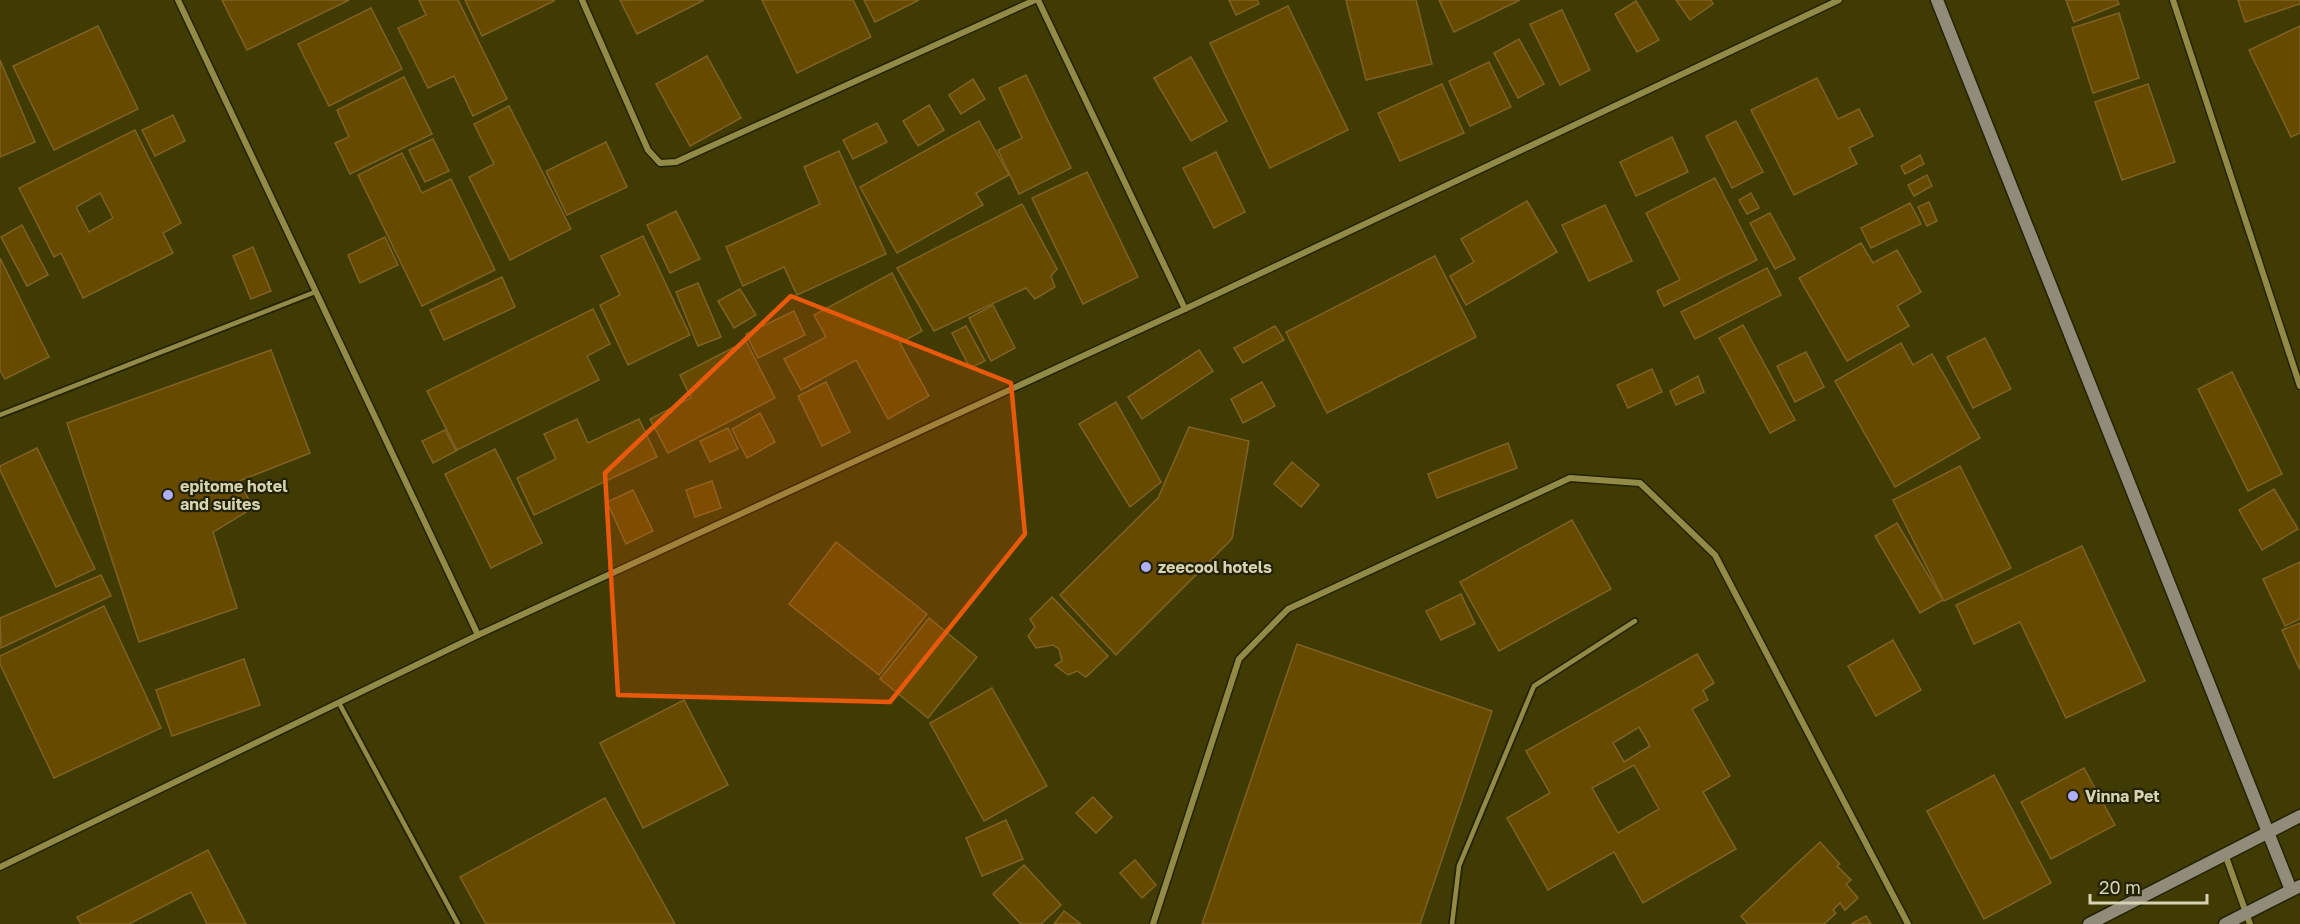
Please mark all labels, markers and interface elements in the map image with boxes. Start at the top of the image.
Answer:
place label: epitome hotel and suites [180,476,288,514]
marker: epitome hotel and suites [161,488,175,502]
place label: zeecool hotels [1158,557,1272,577]
marker: zeecool hotels [1139,560,1153,574]
place label: Vinna Pet [2085,786,2160,806]
marker: Vinna Pet [2066,789,2080,803]
scale bar [2090,867,2207,905]
text: 20 m [2099,876,2141,898]

